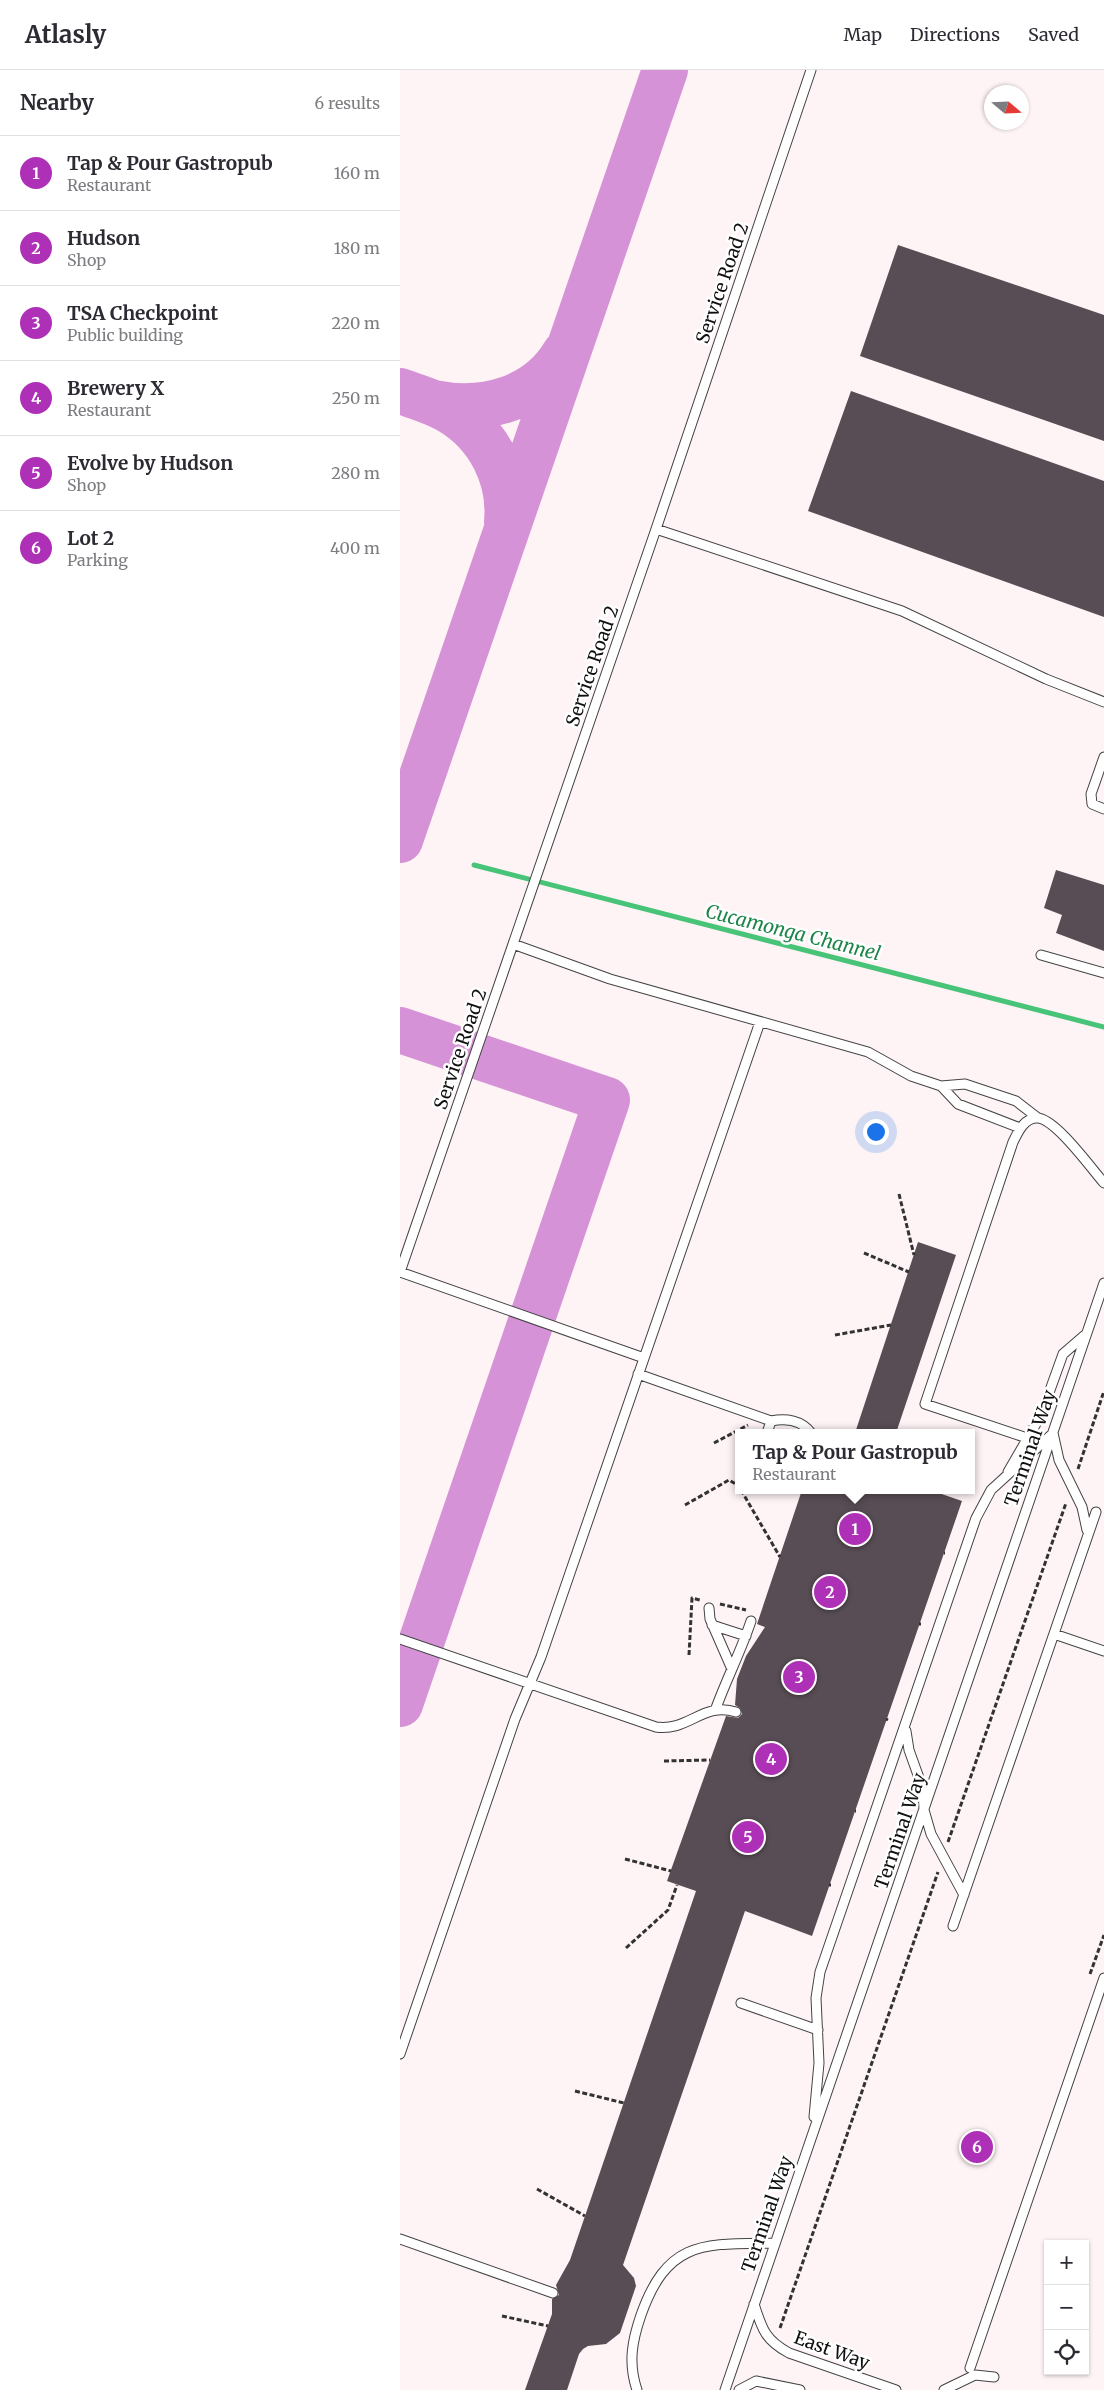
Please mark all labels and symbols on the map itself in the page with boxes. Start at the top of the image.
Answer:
north arrow [984,85,1029,130]
street label: Service Road 2 [691,220,753,346]
street label: Service Road 2 [561,603,623,729]
water label: Cucamonga Channel [703,899,883,965]
street label: Service Road 2 [429,986,491,1112]
your location [863,1119,889,1145]
street label: Terminal Way [999,1386,1061,1509]
pin: 1 [839,1510,871,1548]
pin: 2 [814,1573,846,1611]
pin: 3 [783,1658,815,1696]
pin: 4 [755,1740,787,1778]
street label: Terminal Way [869,1769,931,1892]
pin: 5 [732,1818,764,1856]
pin: 6 [961,2128,993,2166]
street label: Terminal Way [736,2152,798,2275]
street label: East Way [791,2326,873,2374]

